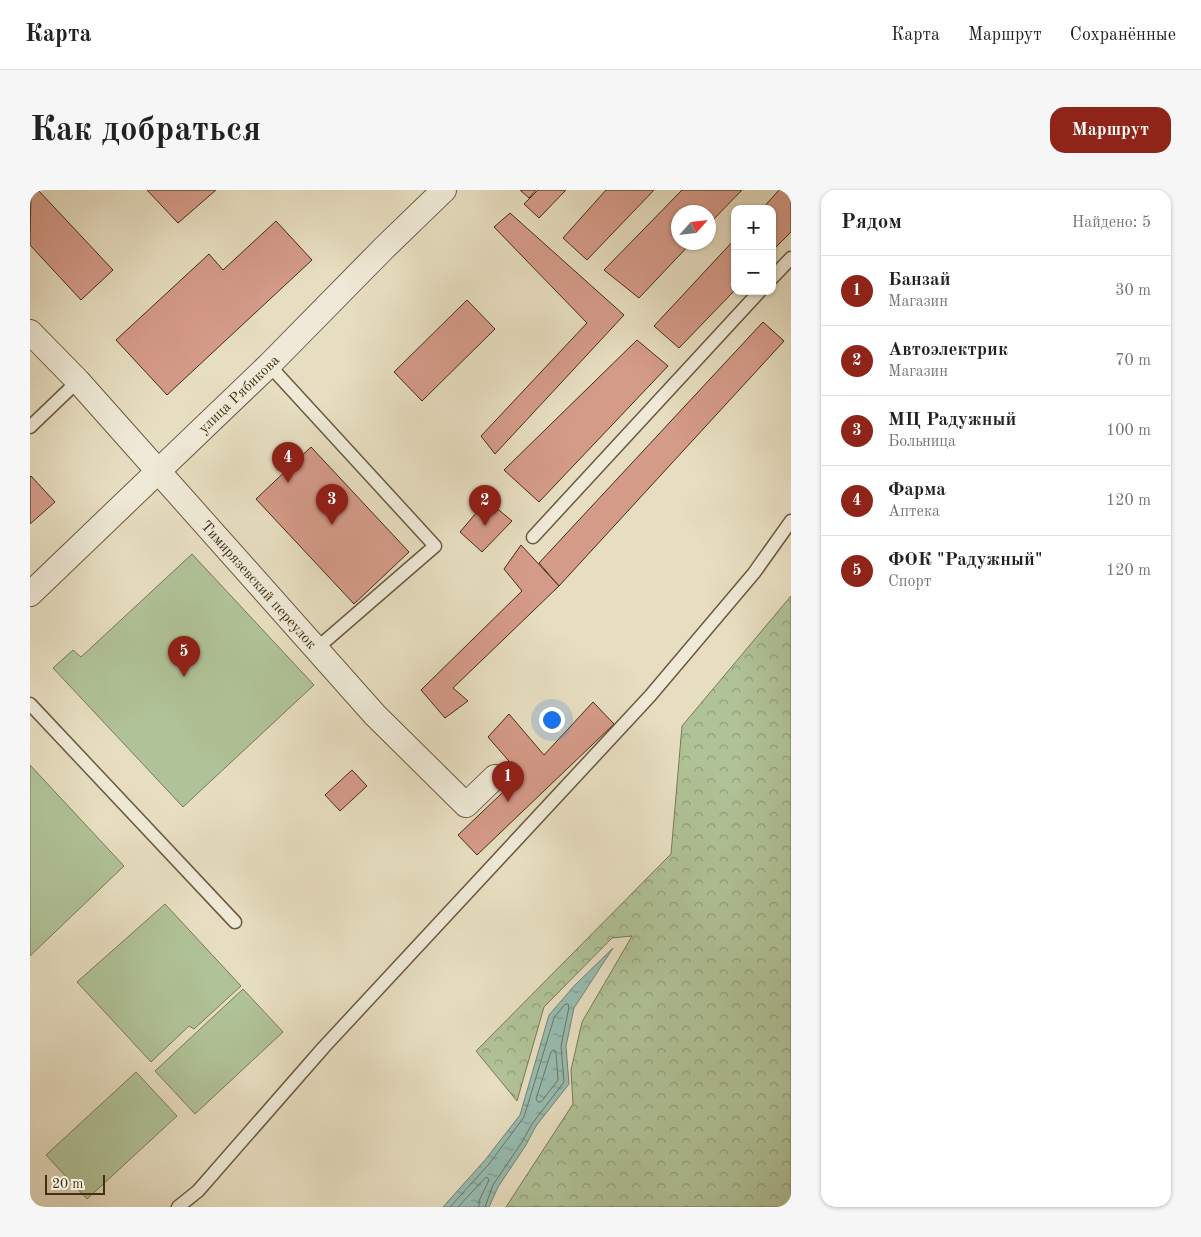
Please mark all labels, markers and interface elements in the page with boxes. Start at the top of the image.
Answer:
text: Карта [25,23,92,47]
text: Карта [891,26,940,44]
text: Маршрут [968,26,1042,44]
text: Сохранённые [1070,26,1176,44]
button: Маршрут [1050,107,1171,153]
text: Как добраться [30,113,261,148]
north arrow [671,205,716,250]
map controls [731,205,776,295]
button: + [731,205,776,250]
text: Рядом [841,212,902,233]
text: Найдено: 5 [1072,215,1151,231]
button: − [731,250,776,295]
text: Банзай [888,271,951,290]
text: 1 [852,283,862,299]
text: 30 m [1115,283,1151,299]
text: Магазин [888,294,948,310]
text: Автоэлектрик [888,341,1008,360]
street label: улица Рябикова [196,353,283,437]
text: 2 [852,353,862,369]
text: 70 m [1115,353,1151,369]
text: Магазин [888,364,948,380]
text: МЦ Радужный [888,411,1016,430]
text: 3 [852,423,862,439]
text: 100 m [1106,423,1151,439]
text: Больница [888,434,956,450]
pin: 4 [272,442,304,483]
text: Фарма [888,481,946,500]
pin: 3 [316,484,348,525]
pin: 2 [469,485,501,526]
text: 4 [852,493,862,509]
text: 120 m [1106,493,1151,509]
text: Аптека [888,504,940,520]
street label: Тимирязевский переулок [197,519,319,653]
text: ФОК "Радужный" [888,551,1042,570]
text: 5 [852,563,862,579]
text: 120 m [1106,563,1151,579]
text: Спорт [888,574,931,590]
pin: 5 [168,636,200,677]
your location [539,707,565,733]
pin: 1 [492,761,524,802]
scale bar [45,1172,105,1195]
text: 20 m [52,1177,83,1191]

